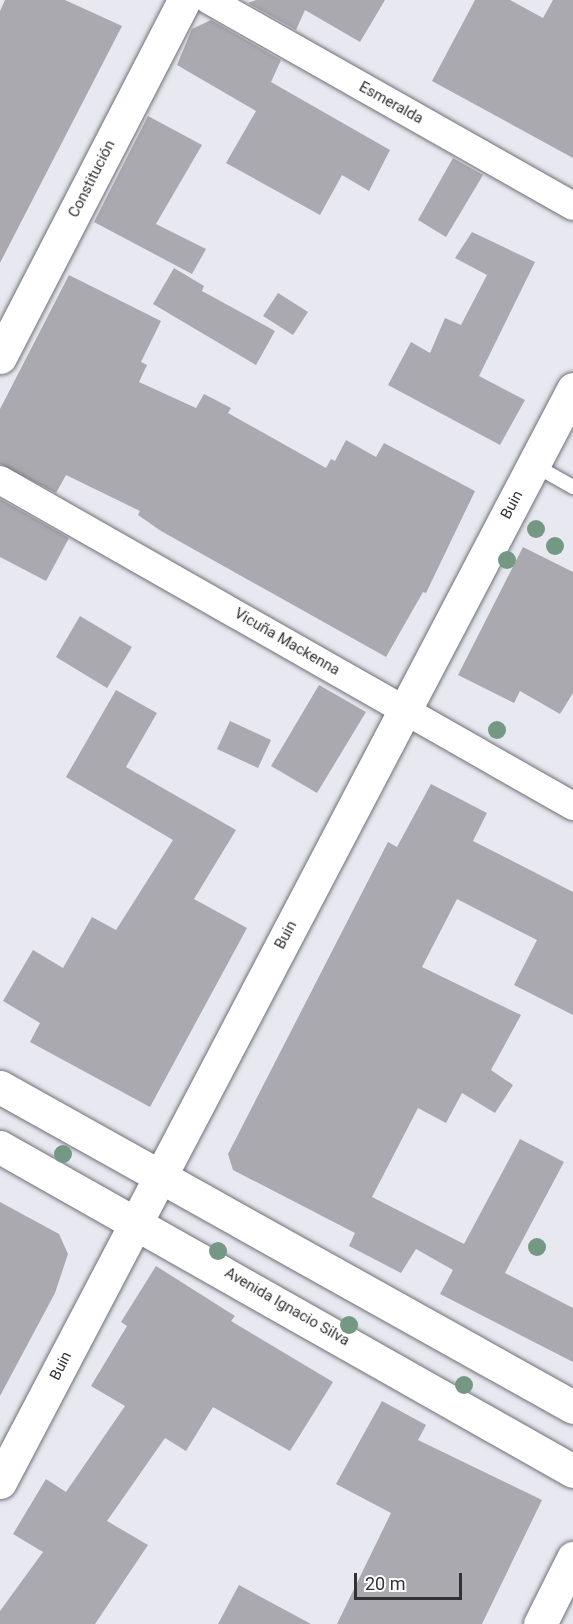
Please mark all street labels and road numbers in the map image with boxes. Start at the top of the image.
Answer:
street label: Esmeralda [356,78,426,128]
street label: Constitución [65,137,119,221]
street label: Buin [497,488,527,522]
street label: Vicuña Mackenna [231,605,343,679]
street label: Buin [271,918,301,952]
street label: Avenida Ignacio Silva [221,1264,353,1350]
street label: Buin [46,1349,76,1383]

